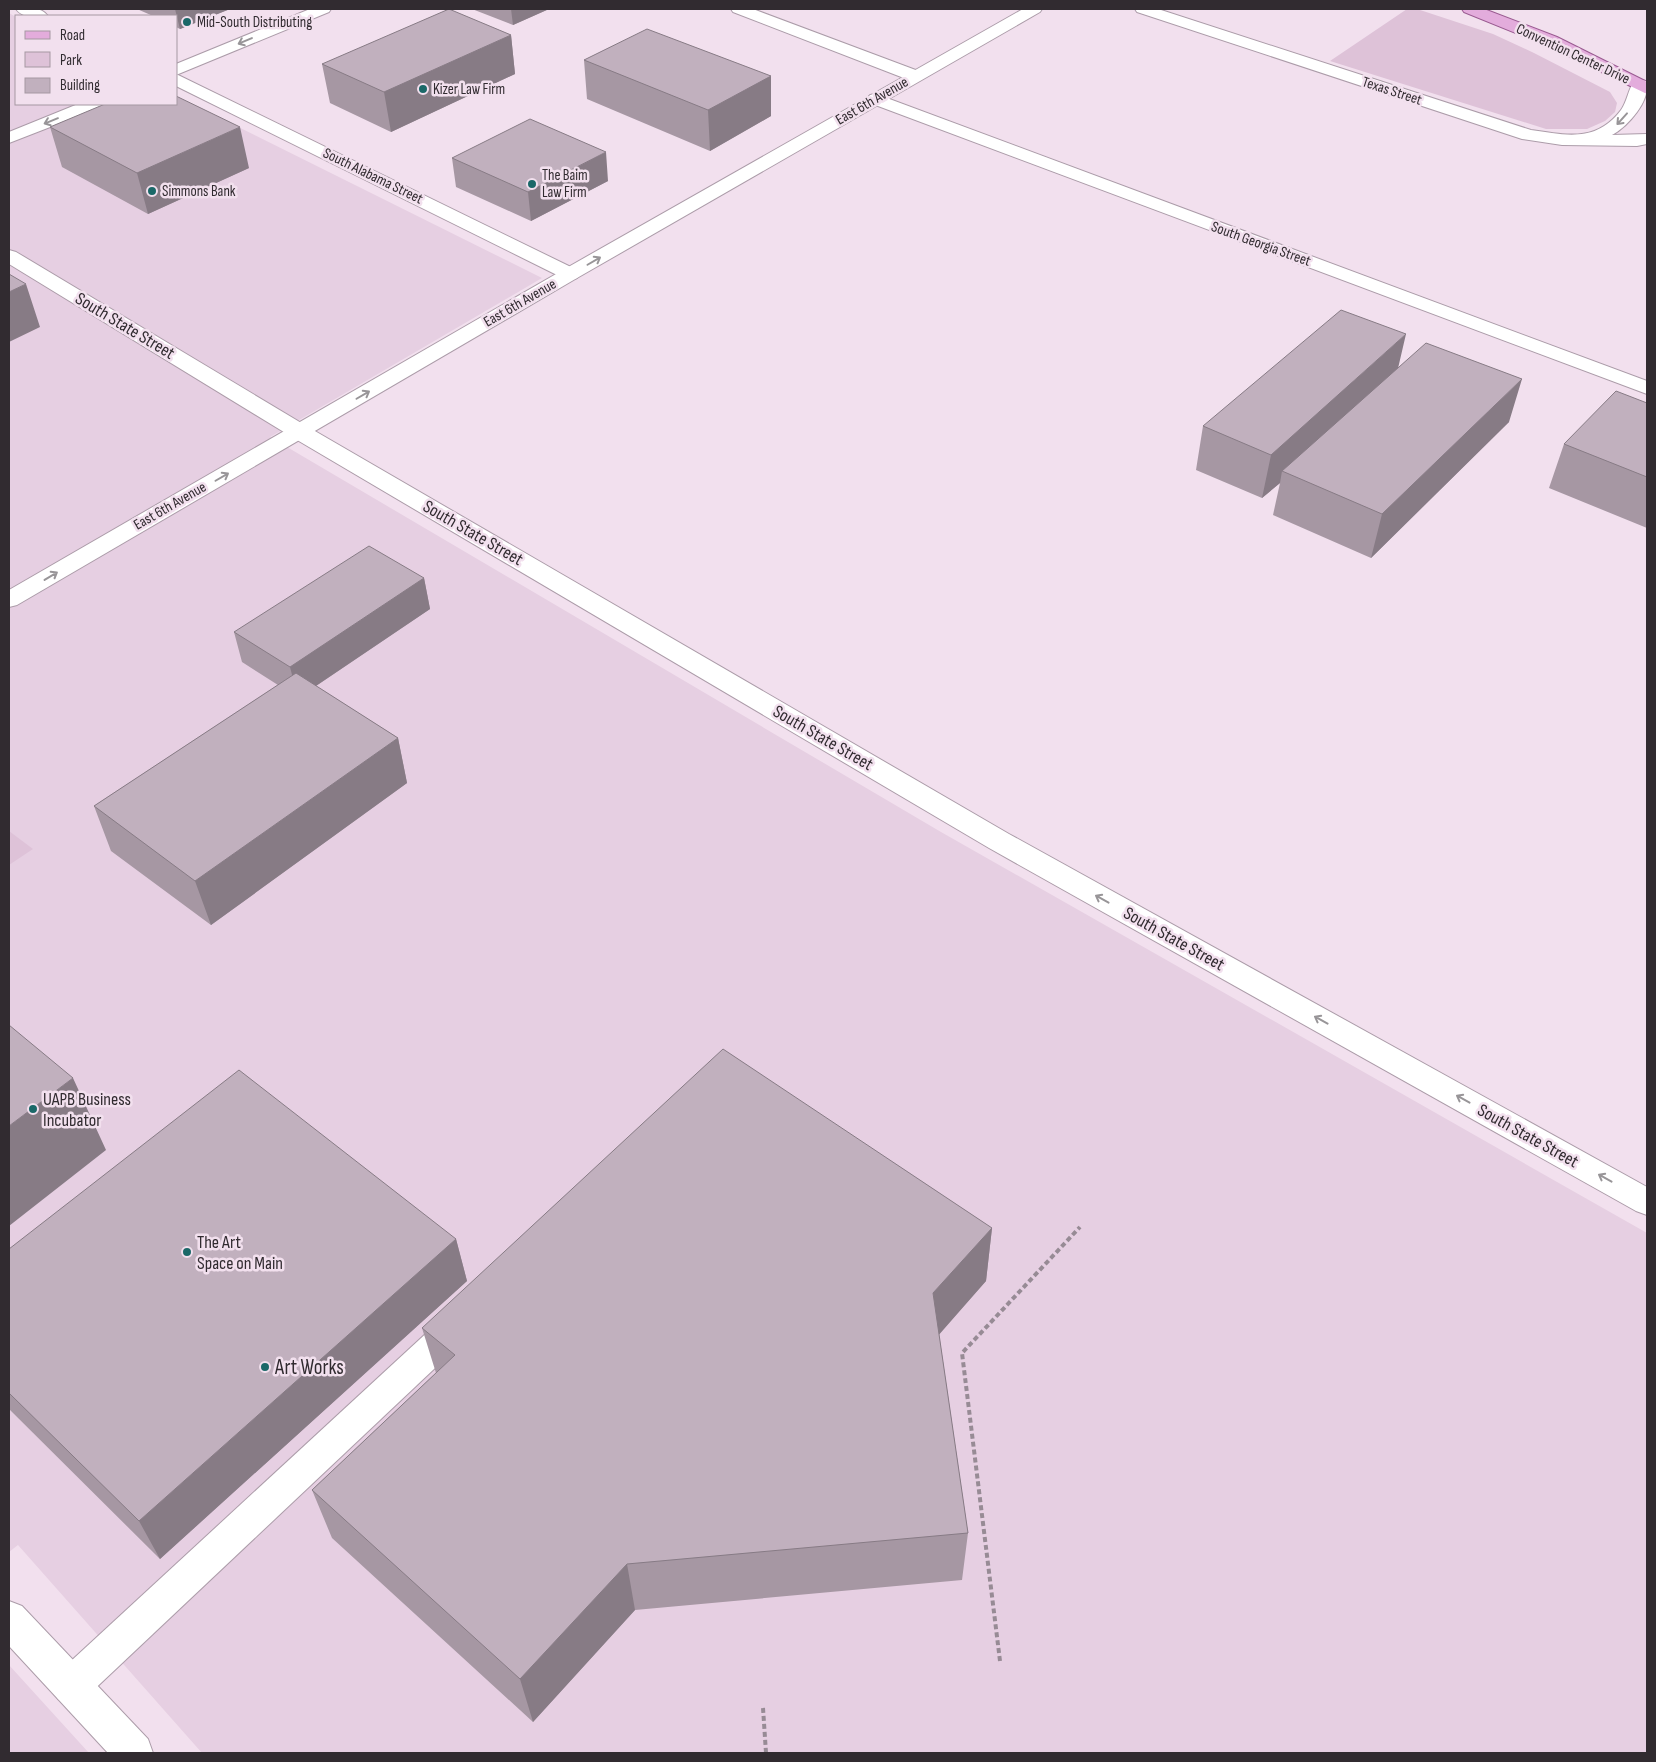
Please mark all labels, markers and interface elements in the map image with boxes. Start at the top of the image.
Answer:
place label: Mid-South Distributing [197,13,312,32]
legend [15,15,178,105]
marker: Mid-South Distributing [181,16,193,28]
street label: Convention Center Drive [1513,19,1633,89]
text: Road [60,26,85,45]
one-way arrow [238,37,254,46]
text: Park [60,51,82,70]
street label: Texas Street [1360,72,1425,110]
street label: East 6th Avenue [832,73,912,129]
text: Building [60,76,100,95]
place label: Kizer Law Firm [433,80,505,99]
marker: Kizer Law Firm [417,83,429,95]
one-way arrow [1616,112,1628,125]
one-way arrow [44,117,59,126]
street label: South Alabama Street [320,144,426,209]
place label: The Baim Law Firm [542,166,588,202]
marker: The Baim Law Firm [526,178,538,190]
place label: Simmons Bank [162,182,236,201]
marker: Simmons Bank [146,185,158,197]
street label: South Georgia Street [1209,217,1314,271]
one-way arrow [586,255,600,265]
street label: East 6th Avenue [480,275,560,331]
street label: South State Street [71,288,179,364]
one-way arrow [355,390,369,400]
one-way arrow [214,471,228,481]
street label: East 6th Avenue [130,478,210,534]
street label: South State Street [419,496,527,570]
one-way arrow [43,570,57,580]
street label: South State Street [769,701,877,775]
one-way arrow [1095,893,1110,903]
street label: South State Street [1120,903,1229,976]
one-way arrow [1313,1015,1328,1025]
place label: UAPB Business Incubator [43,1089,131,1131]
one-way arrow [1455,1094,1470,1104]
street label: South State Street [1474,1100,1583,1173]
marker: UAPB Business Incubator [27,1103,39,1115]
one-way arrow [1597,1173,1612,1183]
place label: The Art Space on Main [197,1232,283,1274]
marker: The Art Space on Main [181,1246,193,1258]
place label: Art Works [274,1355,344,1380]
marker: Art Works [259,1361,271,1373]

